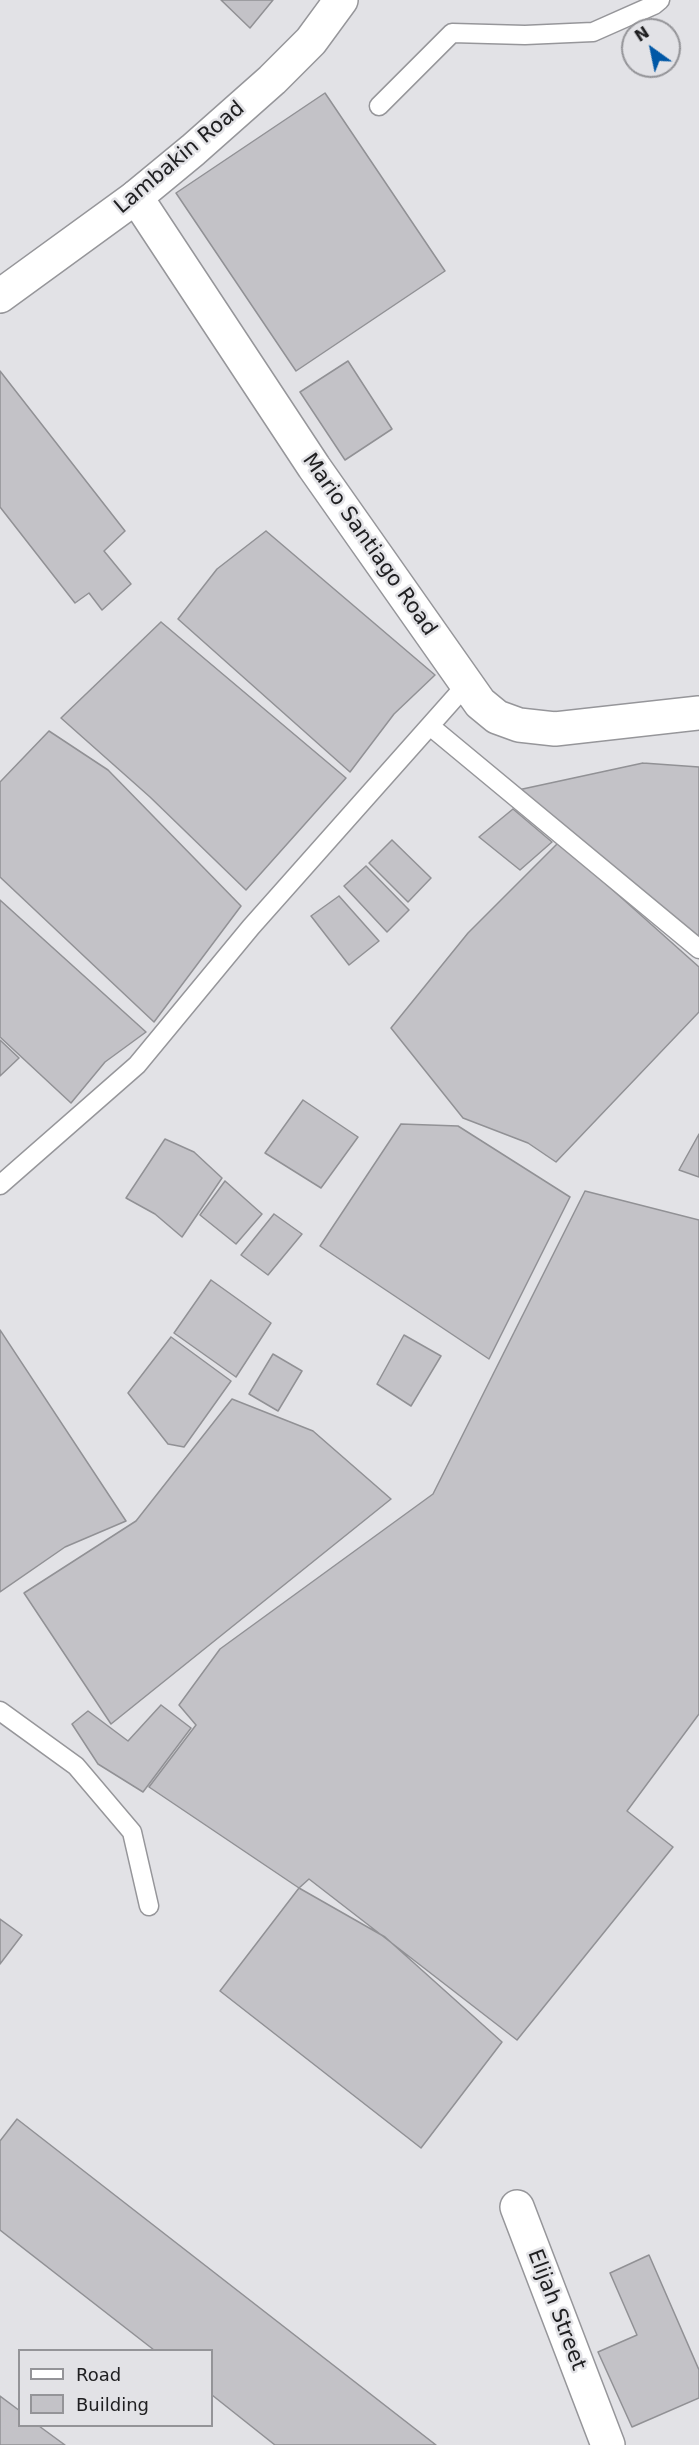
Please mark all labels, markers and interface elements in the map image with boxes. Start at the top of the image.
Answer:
north arrow [621,18,681,78]
text: N [631,23,653,46]
street label: Lambakin Road [110,96,250,220]
street label: Mario Santiago Road [296,449,442,641]
street label: Elijah Street [521,2246,591,2374]
legend [18,2349,213,2427]
text: Road [76,2364,121,2385]
text: Building [76,2394,149,2415]

